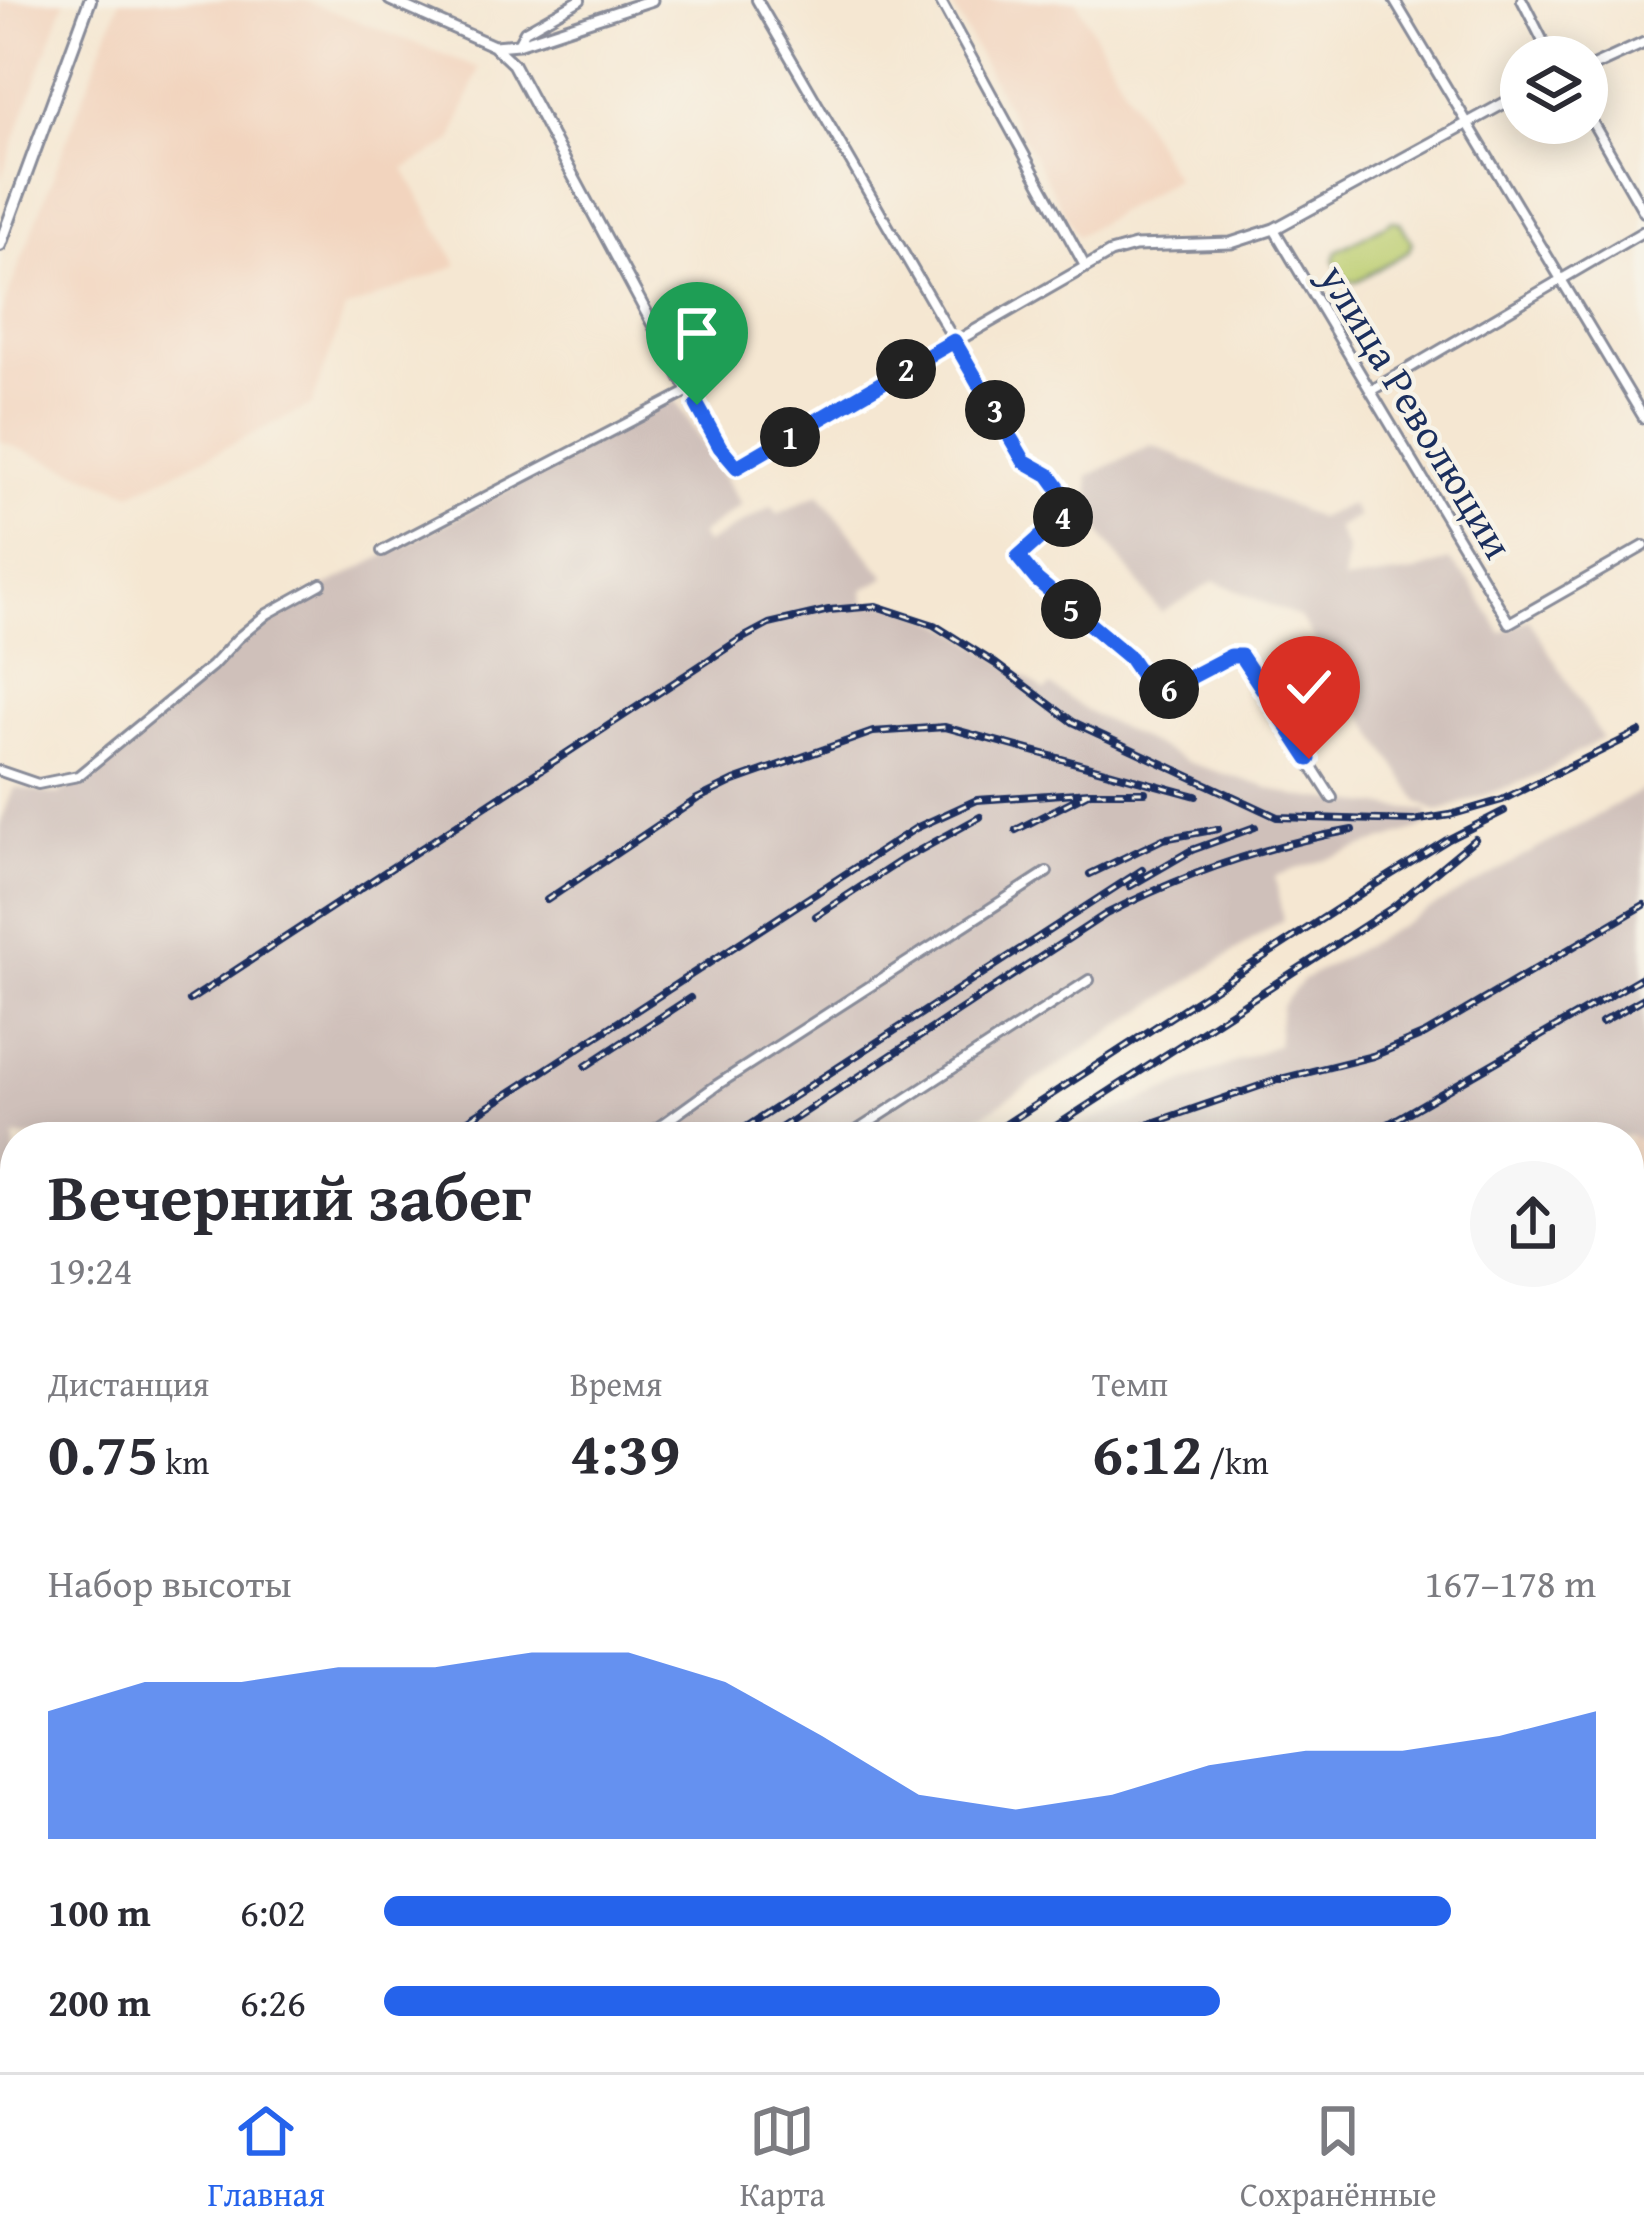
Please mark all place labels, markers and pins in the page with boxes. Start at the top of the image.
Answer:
pin [646,282,748,405]
pin: 2 [876,339,936,399]
pin: 3 [965,380,1025,440]
pin: 1 [760,407,820,467]
pin: 4 [1033,487,1093,547]
pin: 5 [1041,579,1101,639]
pin [1258,636,1360,759]
pin: 6 [1139,659,1199,719]

